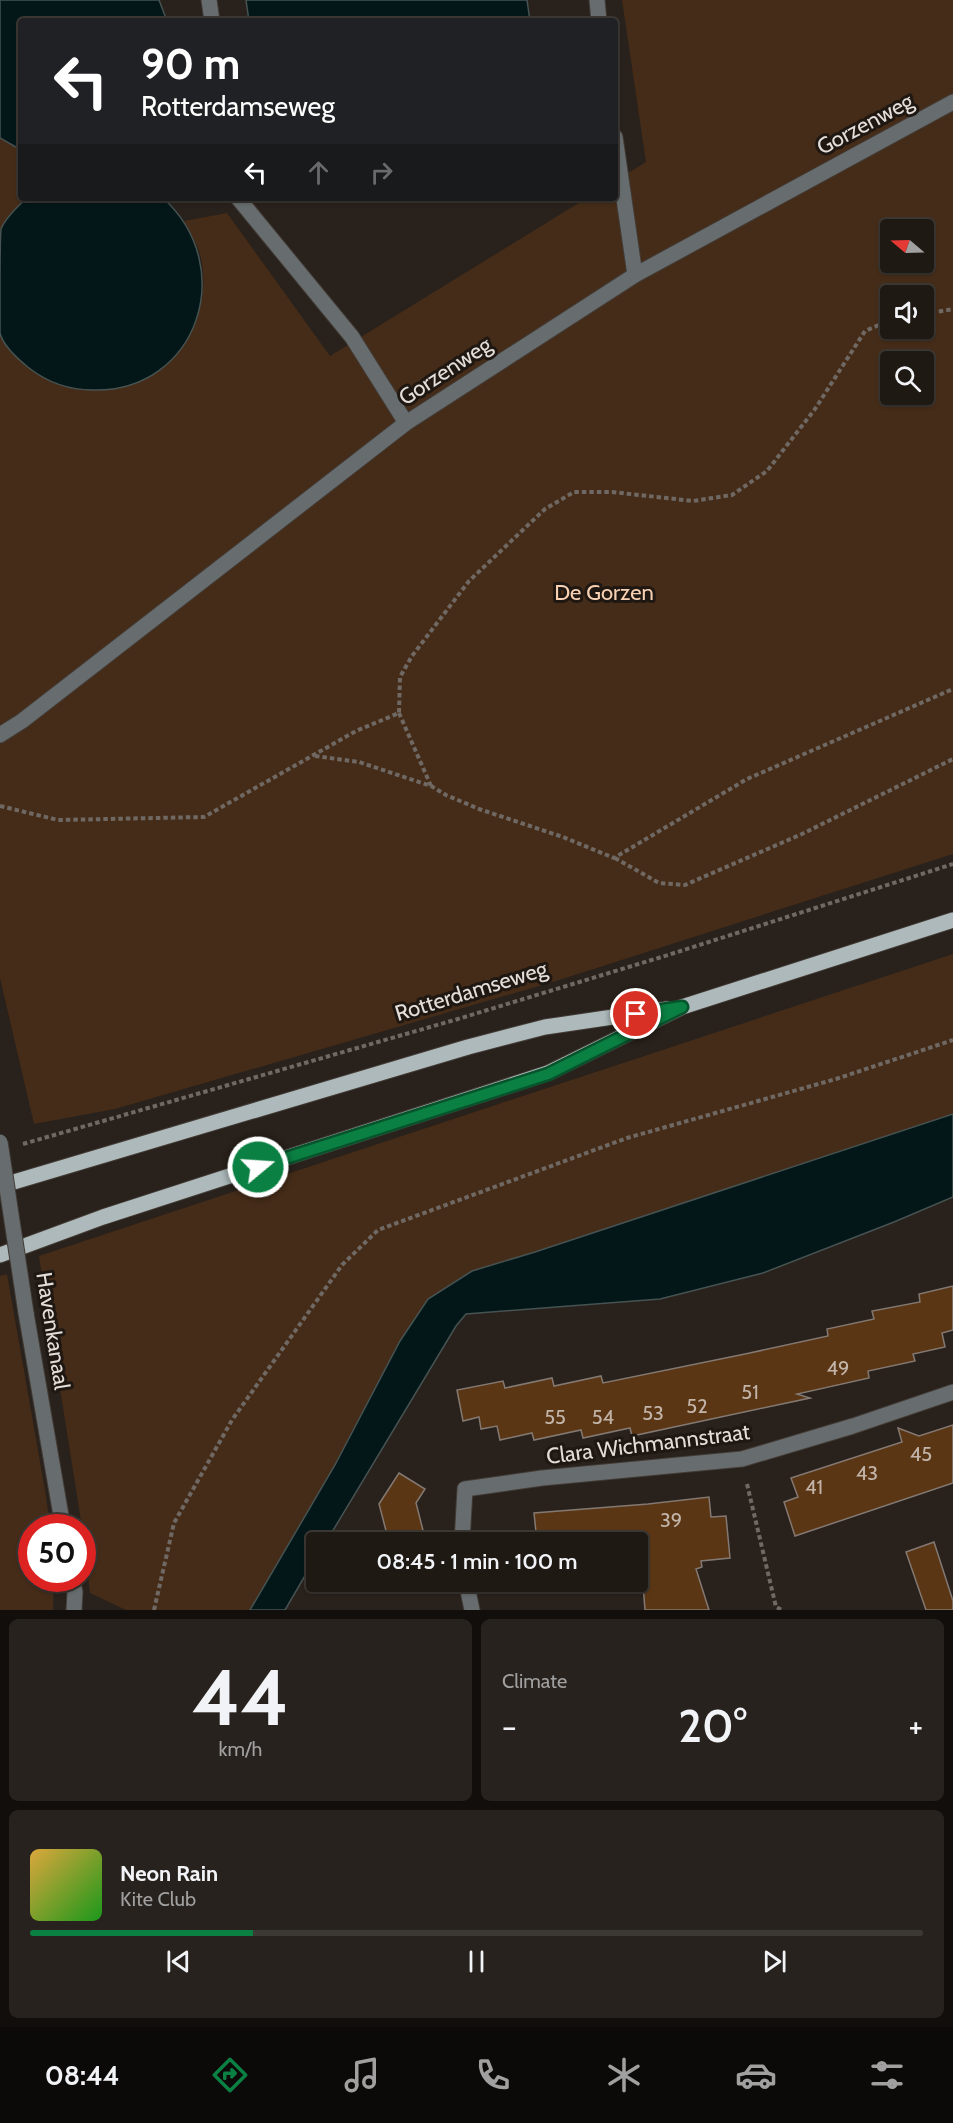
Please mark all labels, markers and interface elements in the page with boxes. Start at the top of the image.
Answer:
text: 90 m [141,38,240,90]
icon: left [42,42,120,120]
street label: Gorzenweg [812,87,919,161]
text: Rotterdamseweg [141,90,335,123]
icon: left [239,156,272,189]
icon: ahead [302,156,335,189]
icon: right [365,156,398,189]
north arrow [880,219,934,273]
map controls [880,219,934,405]
button: sound [880,285,934,339]
street label: Gorzenweg [393,330,497,411]
button: search [880,351,934,405]
park label: De Gorzen [554,579,654,606]
street label: Rotterdamseweg [392,955,551,1027]
pin [610,988,661,1039]
icon: arrive [619,997,652,1030]
position arrow [226,1135,290,1199]
street label: Havenkanaal [30,1270,76,1392]
house number: 49 [827,1356,849,1380]
house number: 51 [741,1380,759,1404]
house number: 52 [686,1394,708,1418]
house number: 53 [642,1401,664,1425]
house number: 55 [544,1405,566,1429]
house number: 54 [592,1405,615,1429]
street label: Clara Wichmannstraat [545,1418,752,1470]
house number: 45 [910,1442,932,1466]
house number: 43 [856,1461,878,1485]
house number: 41 [805,1475,823,1499]
house number: 39 [660,1508,682,1532]
speed limit sign: 50 [18,1514,96,1592]
text: 08:45 · 1 min · 100 m [377,1548,577,1575]
text: 44 [192,1650,289,1745]
text: Climate [502,1669,567,1693]
text: 20° [678,1699,747,1753]
text: − [502,1706,517,1746]
text: + [908,1706,923,1746]
text: km/h [219,1737,262,1761]
text: Neon Rain [120,1860,218,1887]
text: Kite Club [120,1887,196,1911]
icon: previous [162,1945,195,1978]
icon: pause [460,1945,493,1978]
icon: next [758,1945,791,1978]
icon: directions [209,2054,251,2096]
icon: music [341,2054,383,2096]
icon: phone [472,2054,514,2096]
icon: climate [603,2054,645,2096]
icon: car [735,2054,777,2096]
icon: filters [866,2054,908,2096]
text: 08:44 [45,2059,120,2092]

